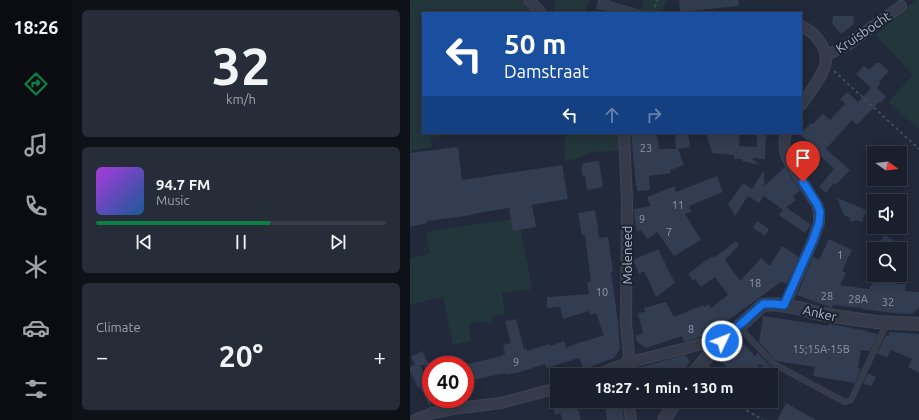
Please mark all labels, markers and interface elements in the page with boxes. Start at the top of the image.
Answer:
street label: Kruisbocht [833,9,893,55]
text: 18:26 [13,17,59,37]
icon: left [438,28,490,80]
text: 50 m [504,28,566,59]
text: 32 [212,37,270,95]
text: Damstraat [504,61,589,81]
icon: directions [22,70,50,98]
text: km/h [226,92,256,106]
icon: left [559,104,581,126]
icon: ahead [601,104,623,126]
icon: right [643,104,665,126]
icon: music [22,131,50,159]
pin [786,141,820,182]
house number: 23 [640,142,652,154]
north arrow [867,146,907,186]
map controls [867,146,907,282]
icon: arrive [792,147,814,169]
text: 94.7 FM [156,176,210,193]
icon: phone [22,192,50,220]
text: Music [156,193,190,207]
button: sound [867,194,907,234]
house number: 11 [672,199,684,211]
house number: 9 [639,213,645,225]
street label: Moleneed [620,226,634,284]
house number: 7 [666,226,672,238]
icon: previous [133,231,155,253]
icon: pause [230,231,252,253]
icon: next [327,231,349,253]
button: search [867,242,907,282]
house number: 1 [837,249,843,261]
icon: climate [22,253,50,281]
house number: 18 [749,277,761,289]
house number: 10 [596,286,608,298]
house number: 28 [821,290,833,302]
house number: 28A [848,293,869,305]
house number: 32 [882,296,894,308]
street label: Anker [802,302,838,324]
icon: car [22,314,50,342]
text: Climate [96,320,141,334]
position arrow [701,320,743,362]
house number: 8 [688,323,694,335]
text: 20° [219,339,263,373]
house number: 15;15A-15B [792,343,850,355]
text: − [96,344,108,369]
text: + [374,344,386,369]
speed limit sign: 40 [422,356,474,408]
house number: 9 [513,356,519,368]
icon: filters [22,375,50,403]
text: 18:27 · 1 min · 130 m [595,379,733,396]

